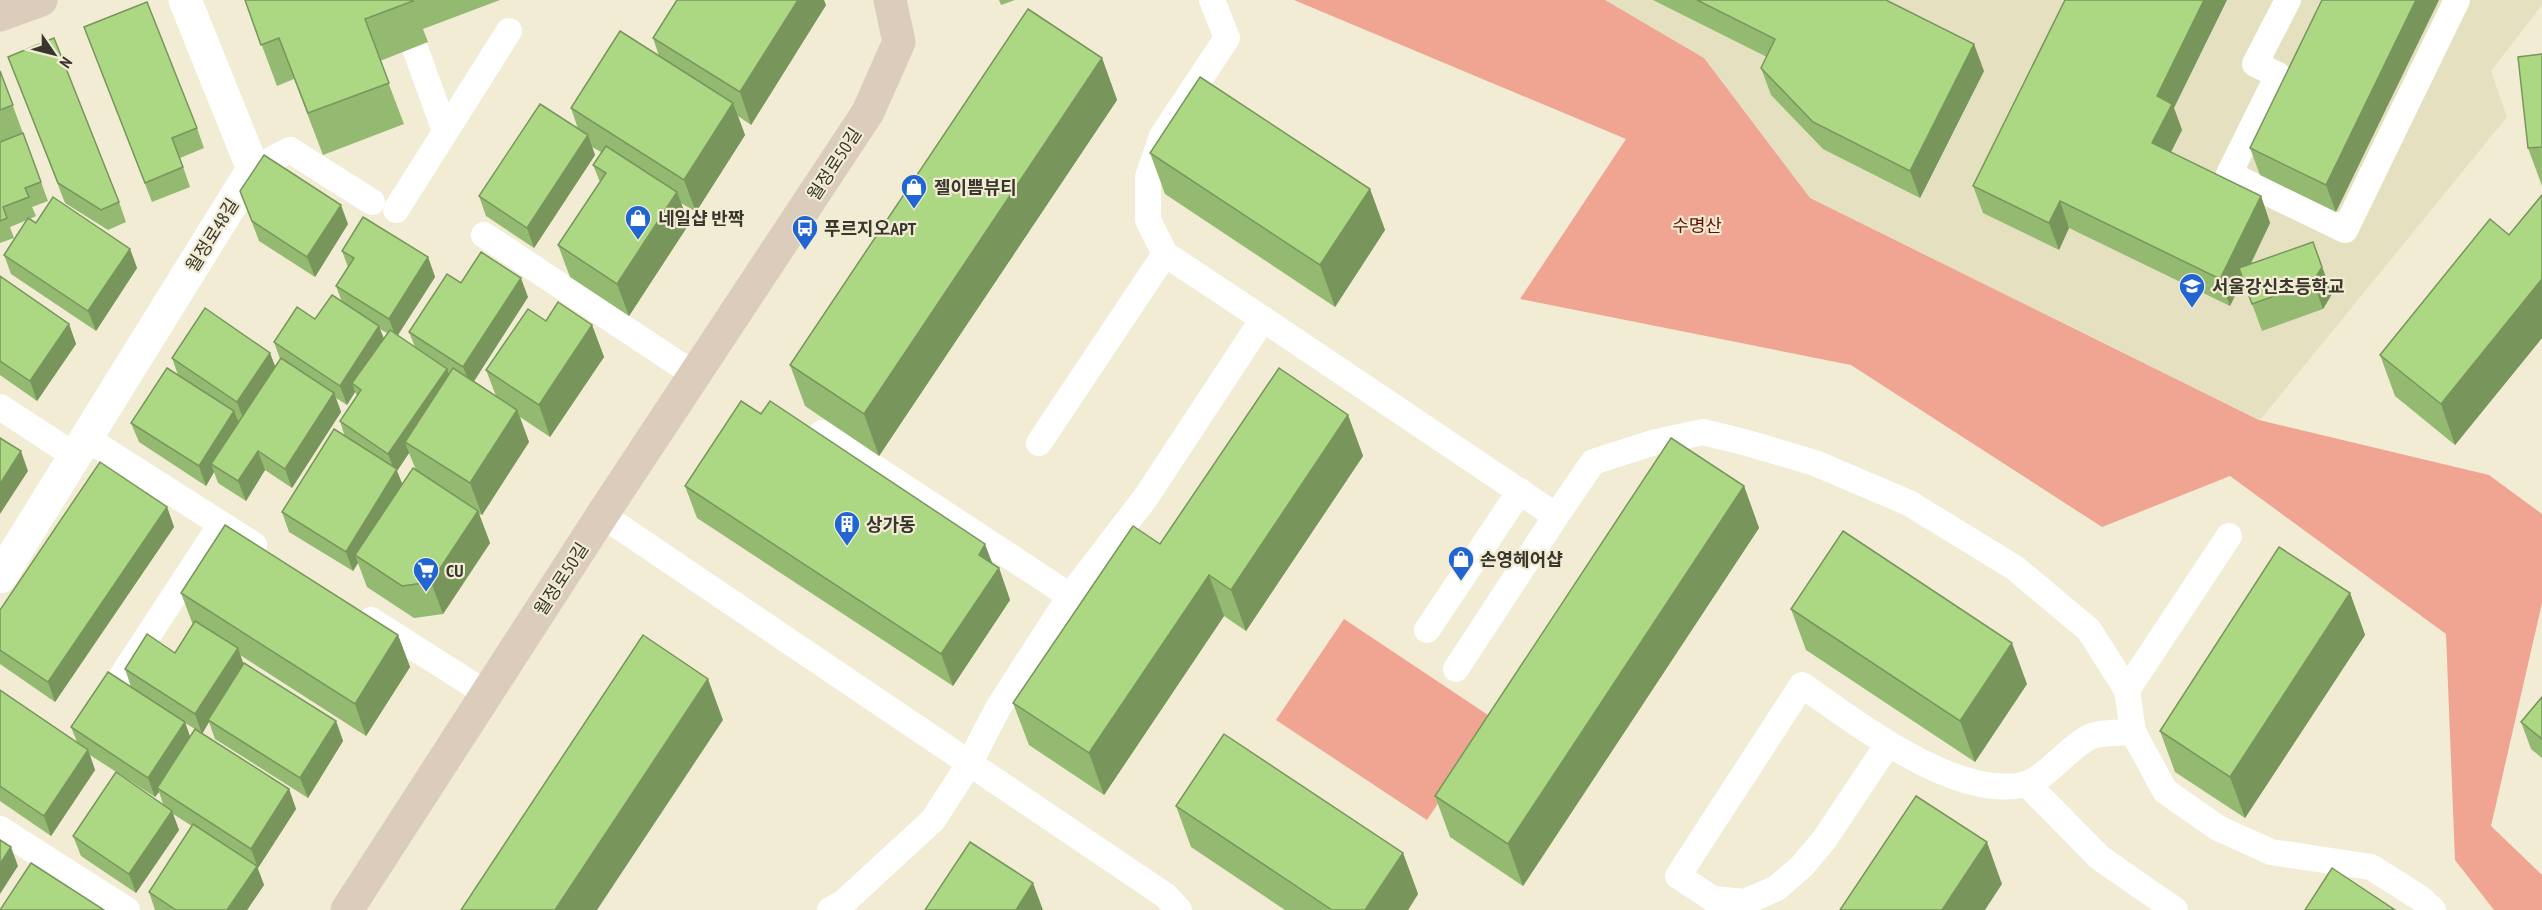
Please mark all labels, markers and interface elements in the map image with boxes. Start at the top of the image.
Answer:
north arrow [24,24,84,84]
text: N [56,53,77,72]
street label: 월정로50길 [802,123,866,205]
shop icon: 젤이쁨뷰티 [899,172,929,210]
place label: 젤이쁨뷰티 [934,176,1017,199]
street label: 월정로48길 [180,194,244,276]
shop icon: 네일샵 반짝 [623,203,653,241]
place label: 네일샵 반짝 [658,207,745,230]
bus stop icon: 푸르지오APT [790,213,820,251]
park label: 수명산 [1672,214,1722,237]
place label: 푸르지오APT [824,217,917,240]
school or university icon: 서울강신초등학교 [2177,271,2207,309]
place label: 서울강신초등학교 [2212,275,2344,298]
building icon: 상가동 [832,509,862,547]
place label: 상가동 [866,513,916,536]
street label: 월정로50길 [529,538,593,620]
shop icon: 손영헤어샵 [1446,544,1476,582]
place label: 손영헤어샵 [1480,548,1563,571]
supermarket icon: CU [411,555,441,593]
place label: CU [446,559,464,582]

